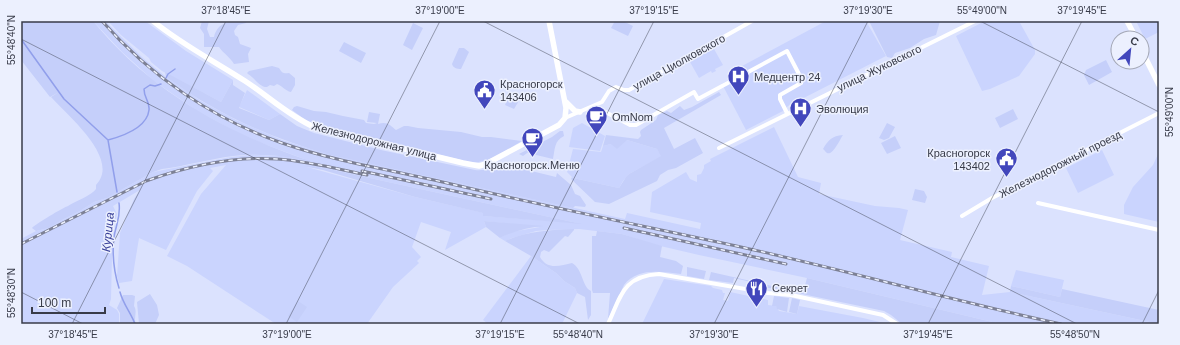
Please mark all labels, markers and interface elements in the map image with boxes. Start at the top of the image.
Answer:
text: 37°18'45"E [201,5,251,16]
text: 37°19'00"E [415,5,465,16]
text: 37°19'15"E [629,5,679,16]
text: 37°19'30"E [843,5,893,16]
text: 55°49'00"N [957,5,1007,16]
text: 37°19'45"E [1057,5,1107,16]
text: 55°48'40"N [6,15,17,65]
north arrow [1110,30,1150,70]
street label: улица Циолковского [631,32,727,92]
text: С [1128,34,1141,48]
street label: улица Жуковского [835,42,923,94]
hospital icon: Медцентр 24 [726,64,752,97]
place label: Медцентр 24 [754,71,820,83]
public building icon: Красногорск 143406 [471,77,497,110]
place label: Красногорск 143406 [500,78,563,103]
text: 55°49'00"N [1164,87,1175,137]
hospital icon: Эволюция [788,96,814,129]
place label: Эволюция [816,103,869,115]
cafe icon: OmNom [583,104,609,137]
place label: OmNom [612,111,653,123]
street label: Железнодорожная улица [310,120,439,163]
cafe icon: Красногорск.Меню [519,126,545,159]
street label: Железнодорожный проезд [997,128,1124,200]
public building icon: Красногорск 143402 [993,146,1019,179]
place label: Красногорск 143402 [927,147,990,172]
place label: Красногорск.Меню [484,159,580,171]
water label: Курица [99,211,117,253]
text: 55°48'30"N [6,268,17,318]
restaurant icon: Секрет [744,275,770,308]
place label: Секрет [772,282,808,294]
scale bar [32,289,105,315]
text: 100 m [38,296,71,310]
text: 37°18'45"E [48,329,98,340]
text: 37°19'00"E [262,329,312,340]
text: 37°19'15"E [475,329,525,340]
text: 55°48'40"N [553,329,603,340]
text: 37°19'30"E [689,329,739,340]
text: 37°19'45"E [903,329,953,340]
text: 55°48'50"N [1050,329,1100,340]

